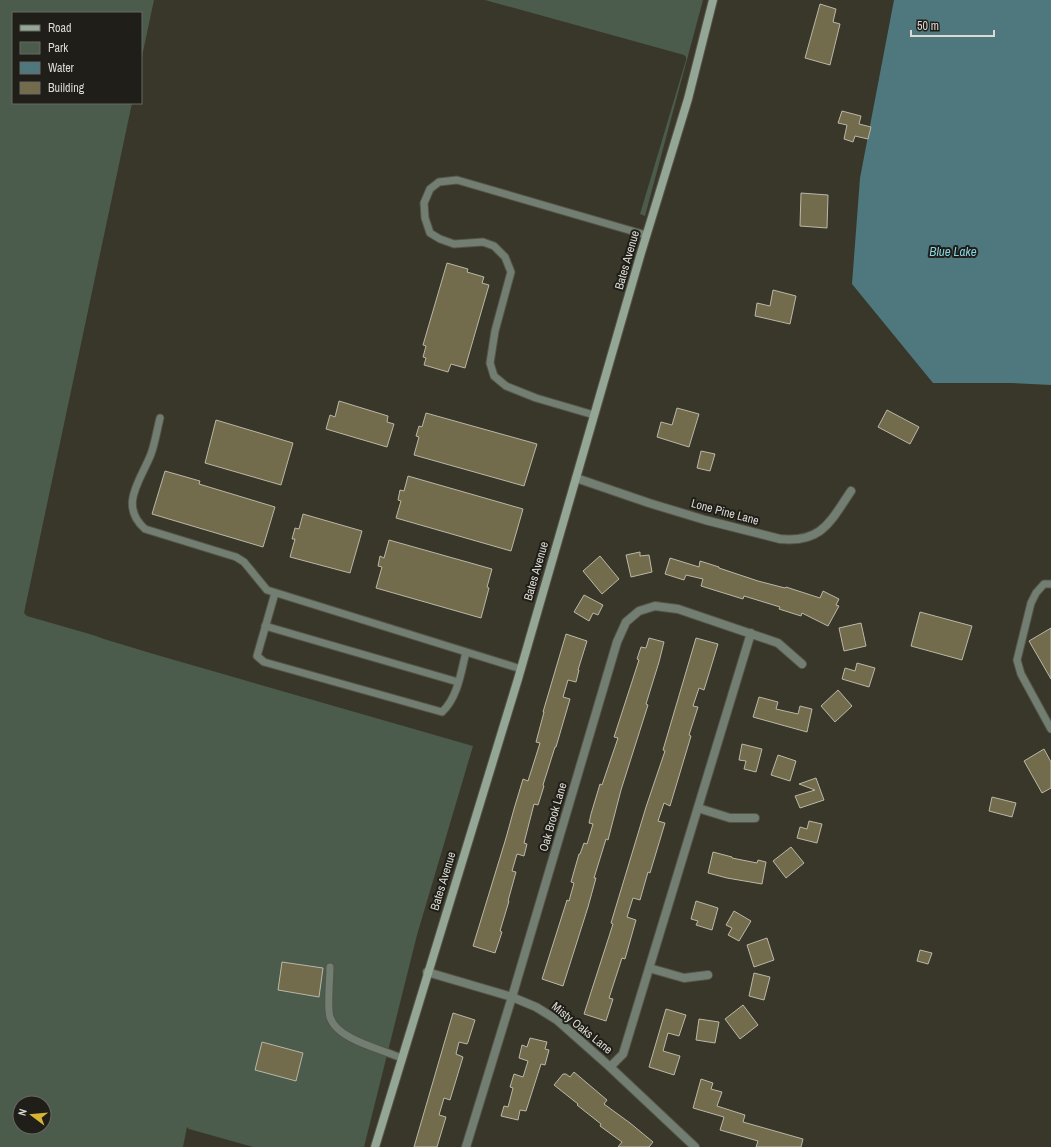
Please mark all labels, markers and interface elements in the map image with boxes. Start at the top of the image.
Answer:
legend [12,12,142,104]
scale bar [911,12,994,38]
text: 50 m [917,18,939,34]
text: Road [48,20,72,36]
text: Park [48,40,68,56]
text: Water [48,60,75,76]
text: Building [48,80,85,96]
street label: Bates Avenue [611,229,643,291]
water label: Blue Lake [929,243,977,260]
street label: Lone Pine Lane [689,495,761,529]
street label: Bates Avenue [520,540,552,602]
street label: Oak Brook Lane [536,781,570,853]
street label: Bates Avenue [426,850,460,912]
street label: Misty Oaks Lane [548,999,616,1057]
north arrow [12,1095,52,1135]
text: N [15,1107,30,1117]

